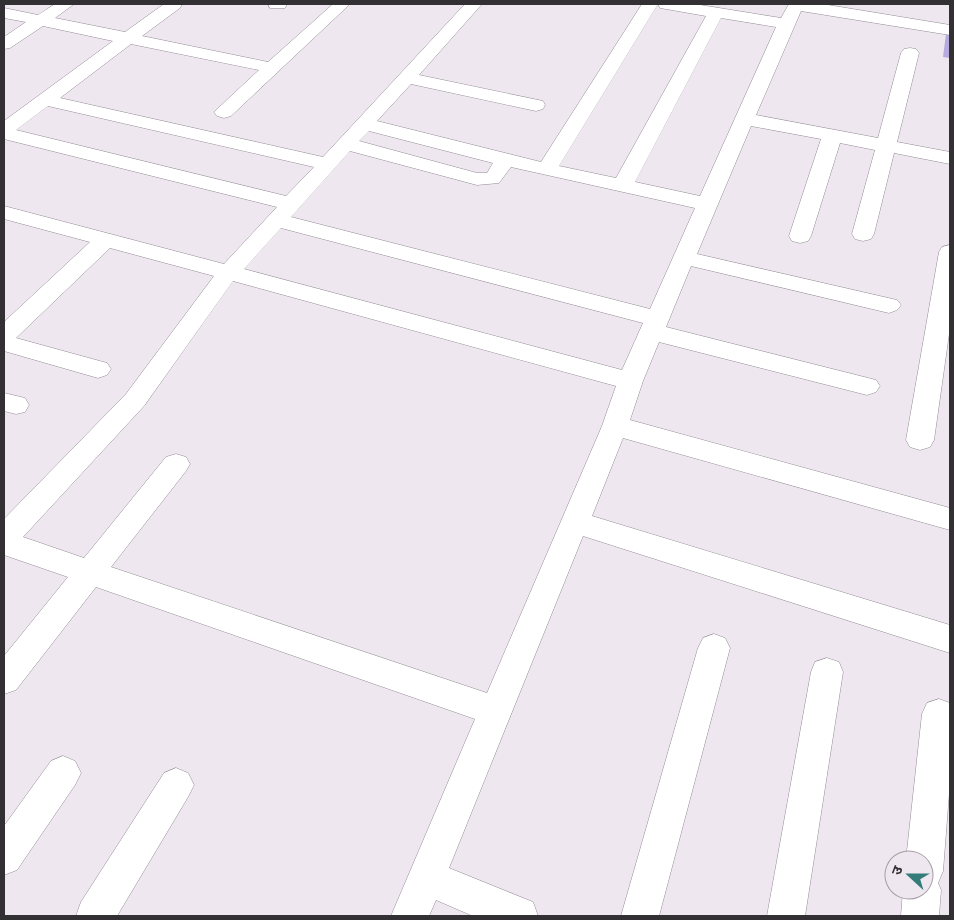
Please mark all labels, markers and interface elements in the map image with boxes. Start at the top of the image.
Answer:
north arrow [884,850,934,900]
text: उ [888,863,906,877]

